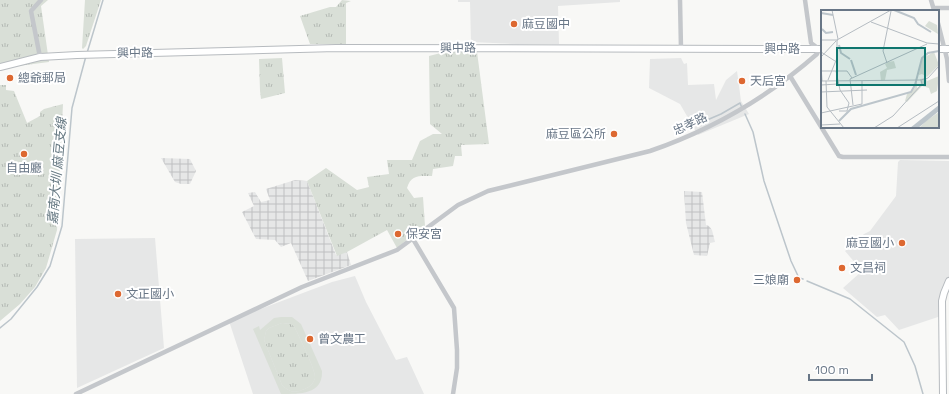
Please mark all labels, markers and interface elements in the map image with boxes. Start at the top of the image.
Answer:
inset map [821,10,939,128]
place label: 麻豆國中 [522,16,570,32]
marker: 麻豆國中 [509,19,519,29]
street label: 興中路 [440,40,476,56]
street label: 興中路 [764,41,800,57]
street label: 興中路 [117,45,153,61]
place label: 總爺郵局 [18,70,66,86]
marker: 總爺郵局 [5,73,15,83]
place label: 天后宮 [750,73,786,89]
marker: 天后宮 [737,76,747,86]
street label: 忠孝路 [670,109,710,139]
water label: 嘉南大圳 麻豆支線 [44,115,70,225]
place label: 麻豆區公所 [546,126,606,142]
marker: 麻豆區公所 [609,129,619,139]
marker: 自由廳 [19,149,29,159]
place label: 自由廳 [6,160,42,176]
place label: 保安宮 [406,226,442,242]
marker: 保安宮 [393,229,403,239]
place label: 麻豆國小 [846,235,894,251]
marker: 麻豆國小 [897,238,907,248]
place label: 文昌祠 [850,260,886,276]
marker: 文昌祠 [837,263,847,273]
place label: 三娘廟 [753,272,789,288]
marker: 三娘廟 [792,275,802,285]
place label: 文正國小 [126,286,174,302]
marker: 文正國小 [113,289,123,299]
place label: 曾文農工 [318,331,366,347]
marker: 曾文農工 [305,334,315,344]
scale bar [809,356,872,382]
text: 100 m [815,362,849,378]

